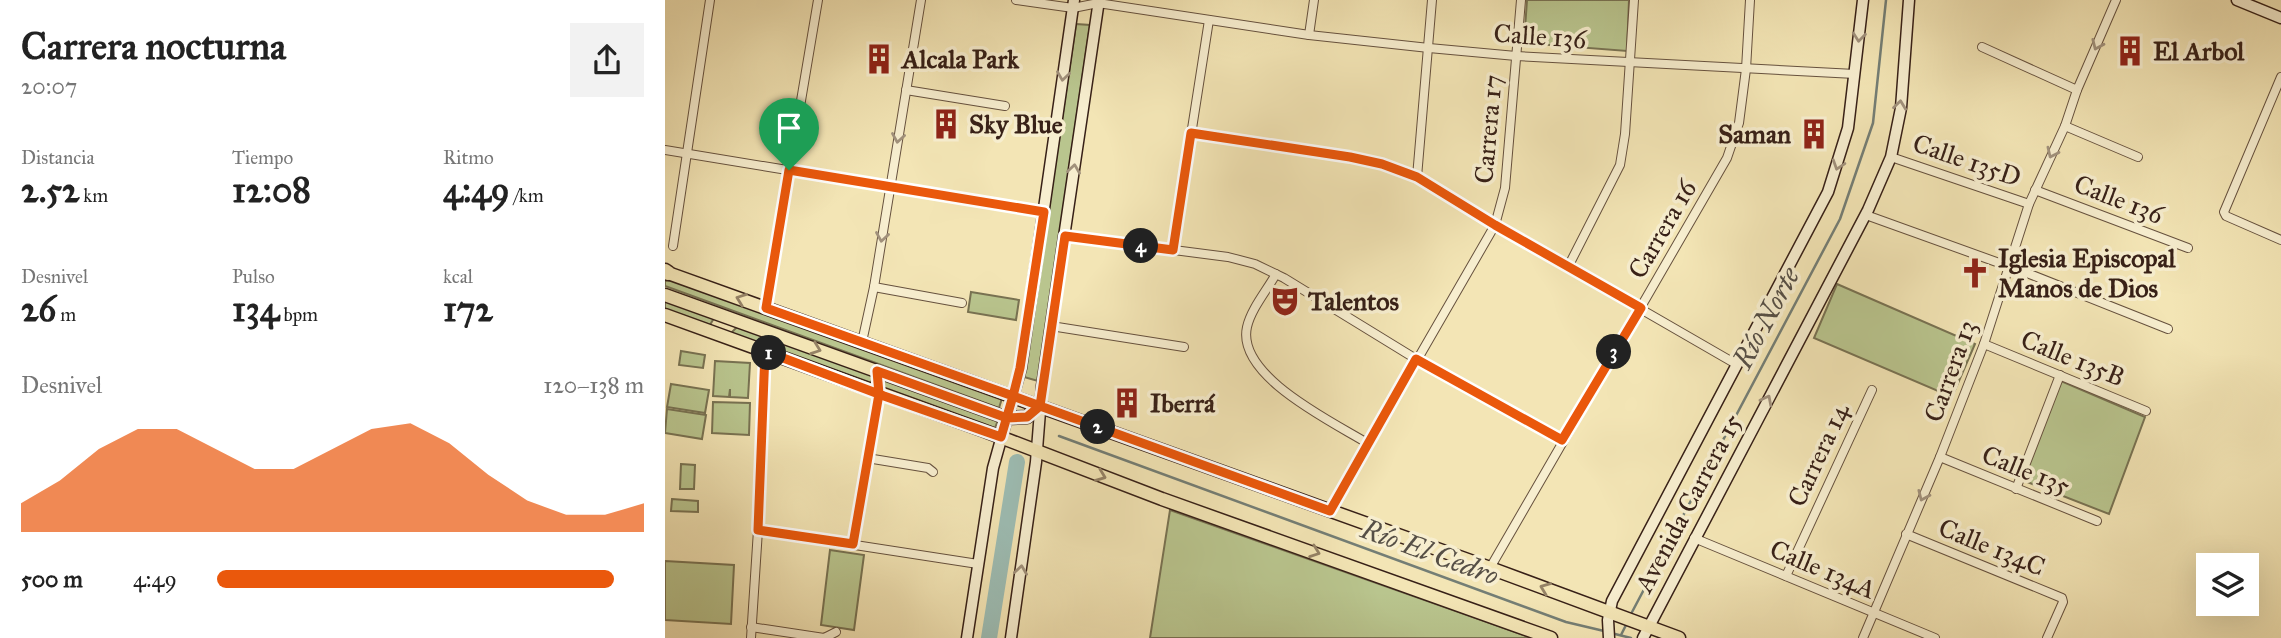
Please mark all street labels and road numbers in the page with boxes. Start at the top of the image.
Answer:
street label: Calle 136 [1492,17,1588,55]
street label: Carrera 17 [1467,73,1509,185]
street label: Calle 135D [1909,127,2025,193]
street label: Calle 136 [2070,167,2169,231]
street label: Carrera 16 [1621,173,1703,284]
street label: Carrera 13 [1917,316,1983,426]
street label: Calle 135B [2016,323,2130,393]
street label: Carrera 14 [1780,398,1856,512]
street label: Avenida Carrera 15 [1627,408,1749,599]
street label: Calle 135 [1977,438,2075,502]
street label: Calle 134C [1934,511,2050,583]
street label: Calle 134A [1765,532,1881,606]

